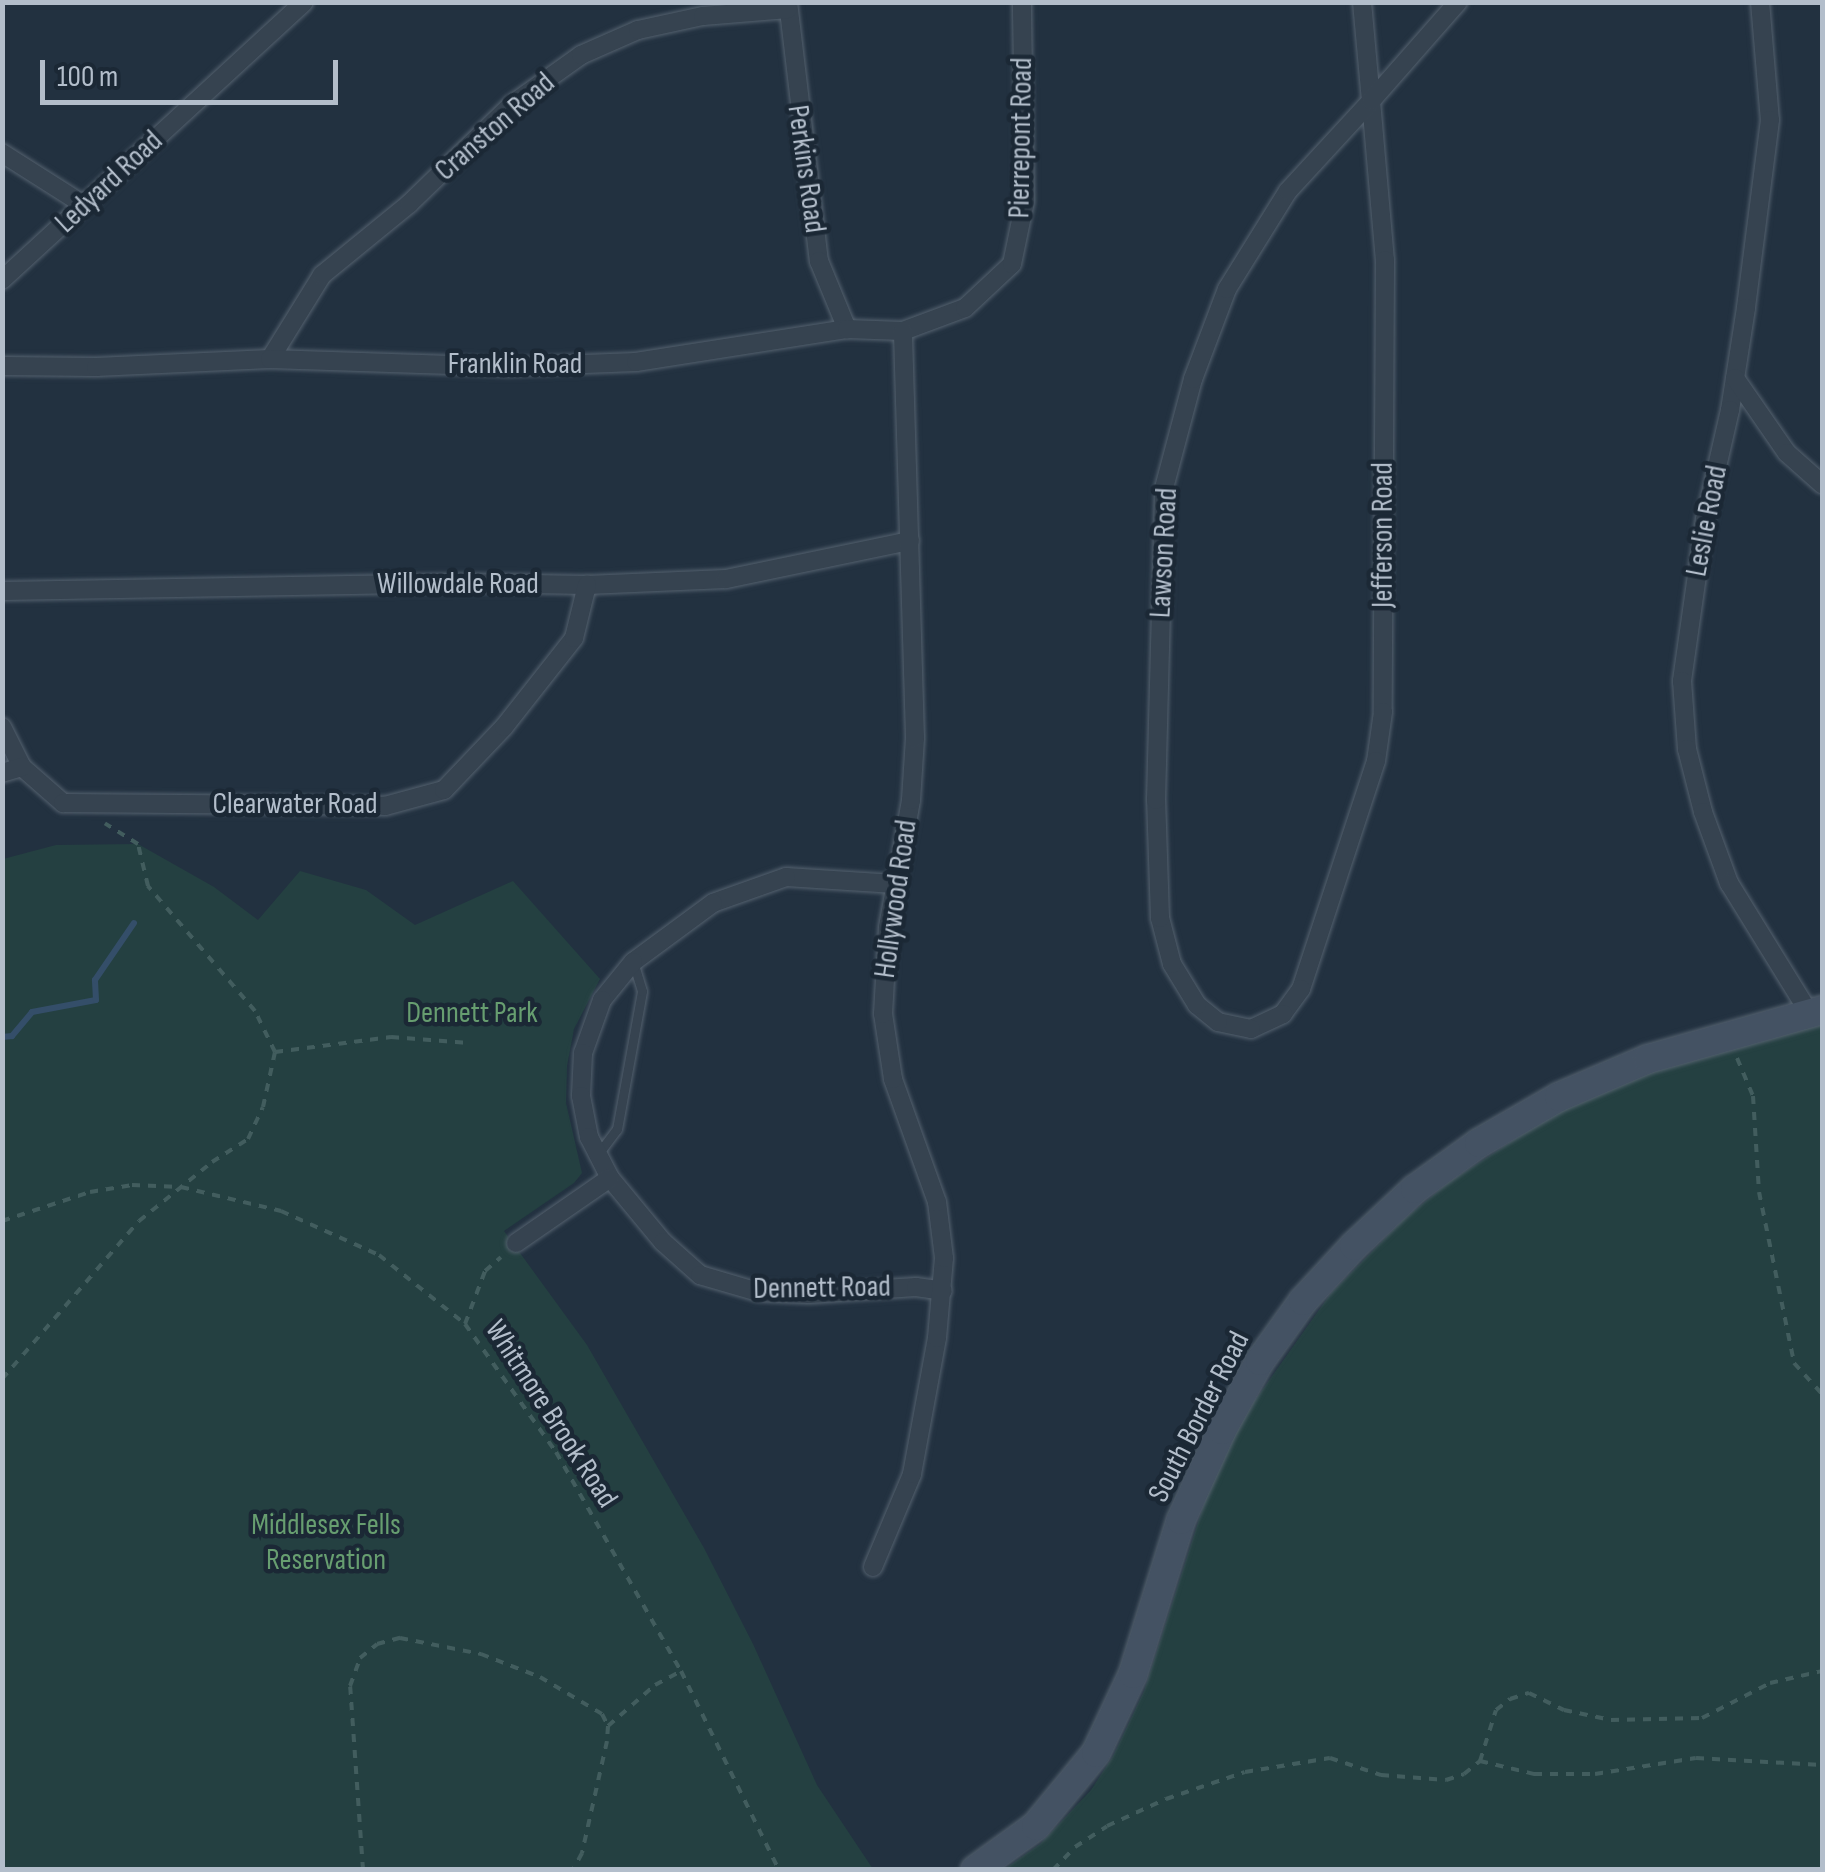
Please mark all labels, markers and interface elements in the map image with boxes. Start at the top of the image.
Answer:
scale bar [45,40,342,102]
street label: Pierrepont Road [1002,57,1040,219]
text: 100 m [57,59,118,95]
street label: Cranston Road [428,65,562,189]
street label: Perkins Road [779,103,833,235]
street label: Ledyard Road [48,123,170,241]
street label: Franklin Road [448,346,582,382]
street label: Jefferson Road [1365,462,1401,608]
street label: Leslie Road [1679,462,1735,580]
street label: Lawson Road [1143,487,1185,619]
street label: Willowdale Road [377,566,539,602]
street label: Clearwater Road [212,786,378,822]
street label: Hollywood Road [867,818,925,980]
park label: Dennett Park [406,995,538,1031]
street label: Dennett Road [753,1269,891,1307]
street label: Whitmore Brook Road [477,1313,625,1515]
street label: South Border Road [1141,1326,1257,1508]
park label: Middlesex Fells Reservation [251,1507,401,1578]

